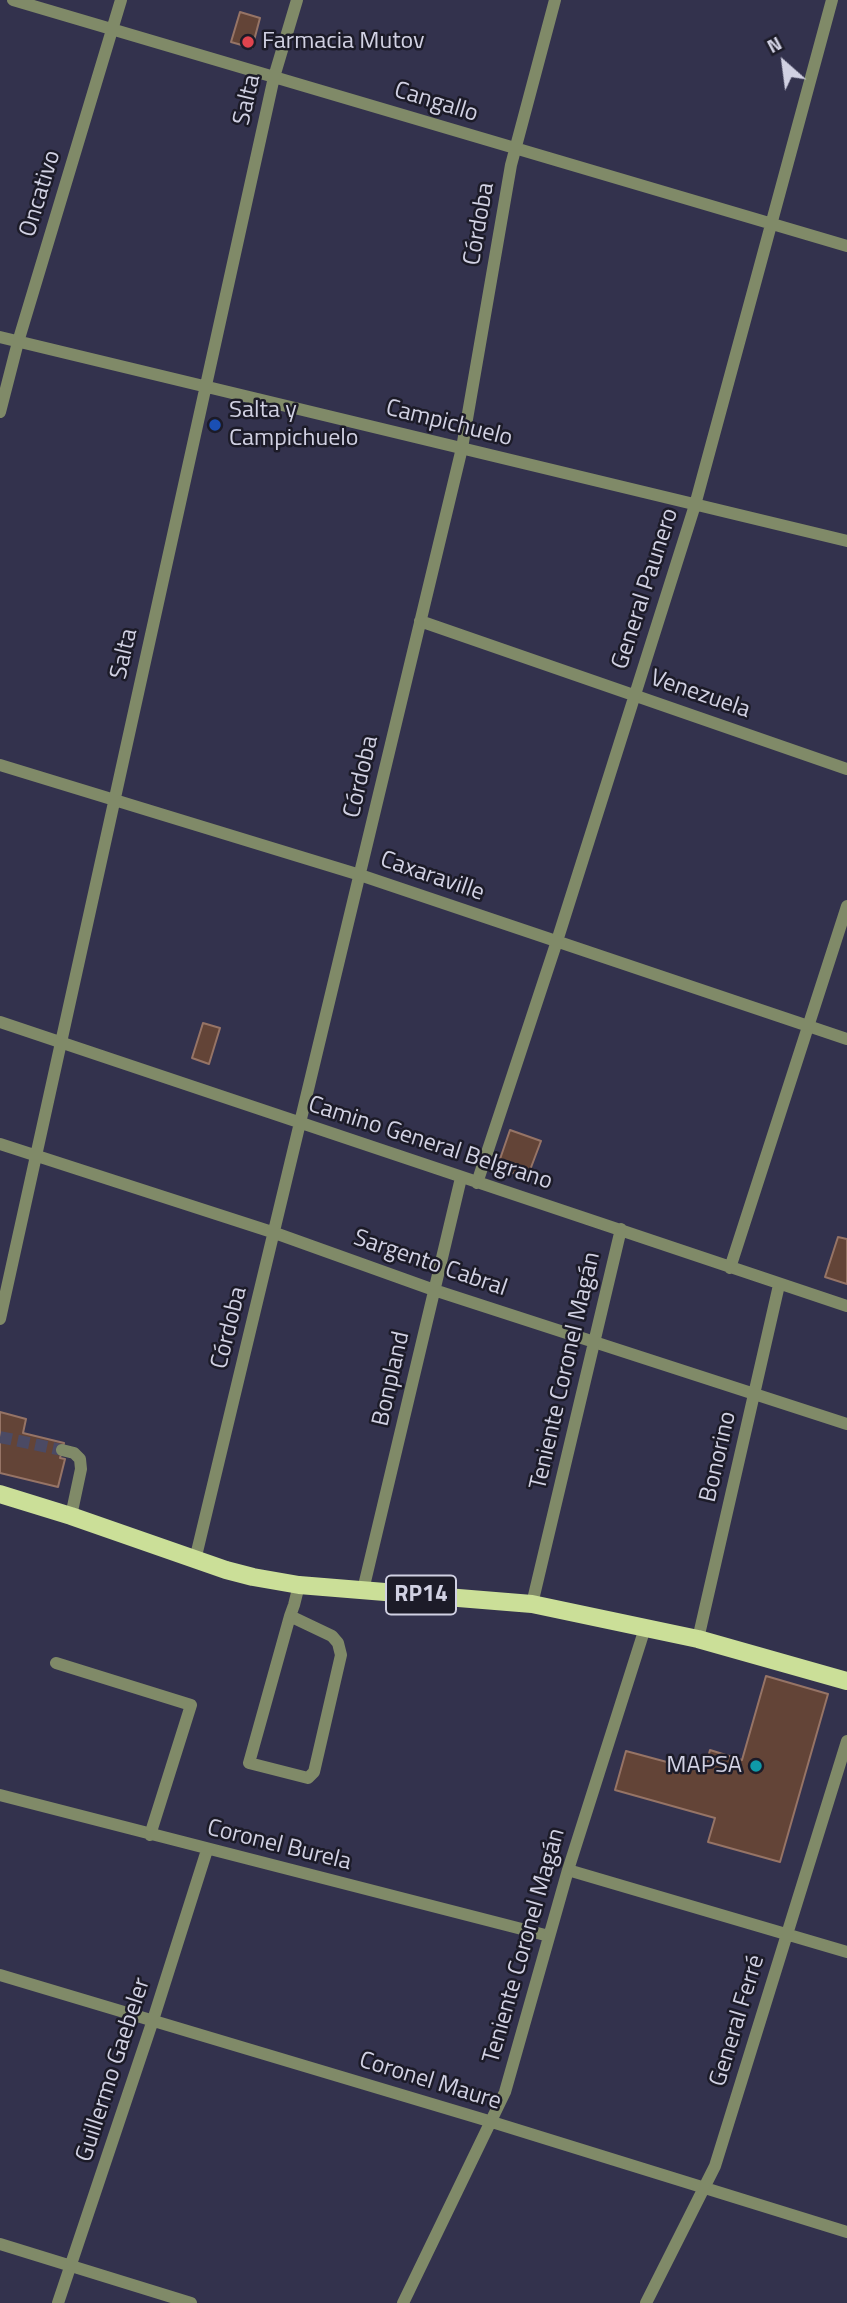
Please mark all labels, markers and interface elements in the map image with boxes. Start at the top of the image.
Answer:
place label: Farmacia Mutov [262,28,425,56]
north arrow [749,28,819,98]
text: N [761,28,787,60]
marker: Farmacia Mutov [240,34,256,50]
street label: Salta [228,72,268,128]
street label: Cangallo [391,77,481,129]
street label: Oncativo [14,147,68,241]
street label: Córdoba [459,180,501,268]
street label: Campichuelo [383,394,515,454]
place label: Salta y Campichuelo [229,397,358,453]
marker: Salta y Campichuelo [207,417,223,433]
street label: General Paunero [606,505,686,673]
street label: Salta [105,626,145,682]
street label: Venezuela [646,665,754,725]
street label: Córdoba [339,733,385,821]
street label: Caxaraville [376,846,488,908]
street label: Camino General Belgrano [304,1091,556,1197]
street label: Sargento Cabral [349,1224,511,1304]
street label: Teniente Coronel Magán [525,1249,607,1493]
street label: Córdoba [206,1284,254,1372]
street label: Bonpland [367,1329,417,1429]
street label: Bonorino [695,1409,743,1505]
road number: RP14 [386,1576,456,1614]
place label: MAPSA [666,1752,742,1780]
marker: MAPSA [748,1758,764,1774]
street label: Coronel Burela [204,1814,354,1878]
street label: Teniente Coronel Magán [478,1825,572,2067]
street label: General Ferré [704,1952,772,2090]
street label: Guillermo Gaebeler [71,1974,157,2166]
street label: Coronel Maure [355,2047,505,2117]

